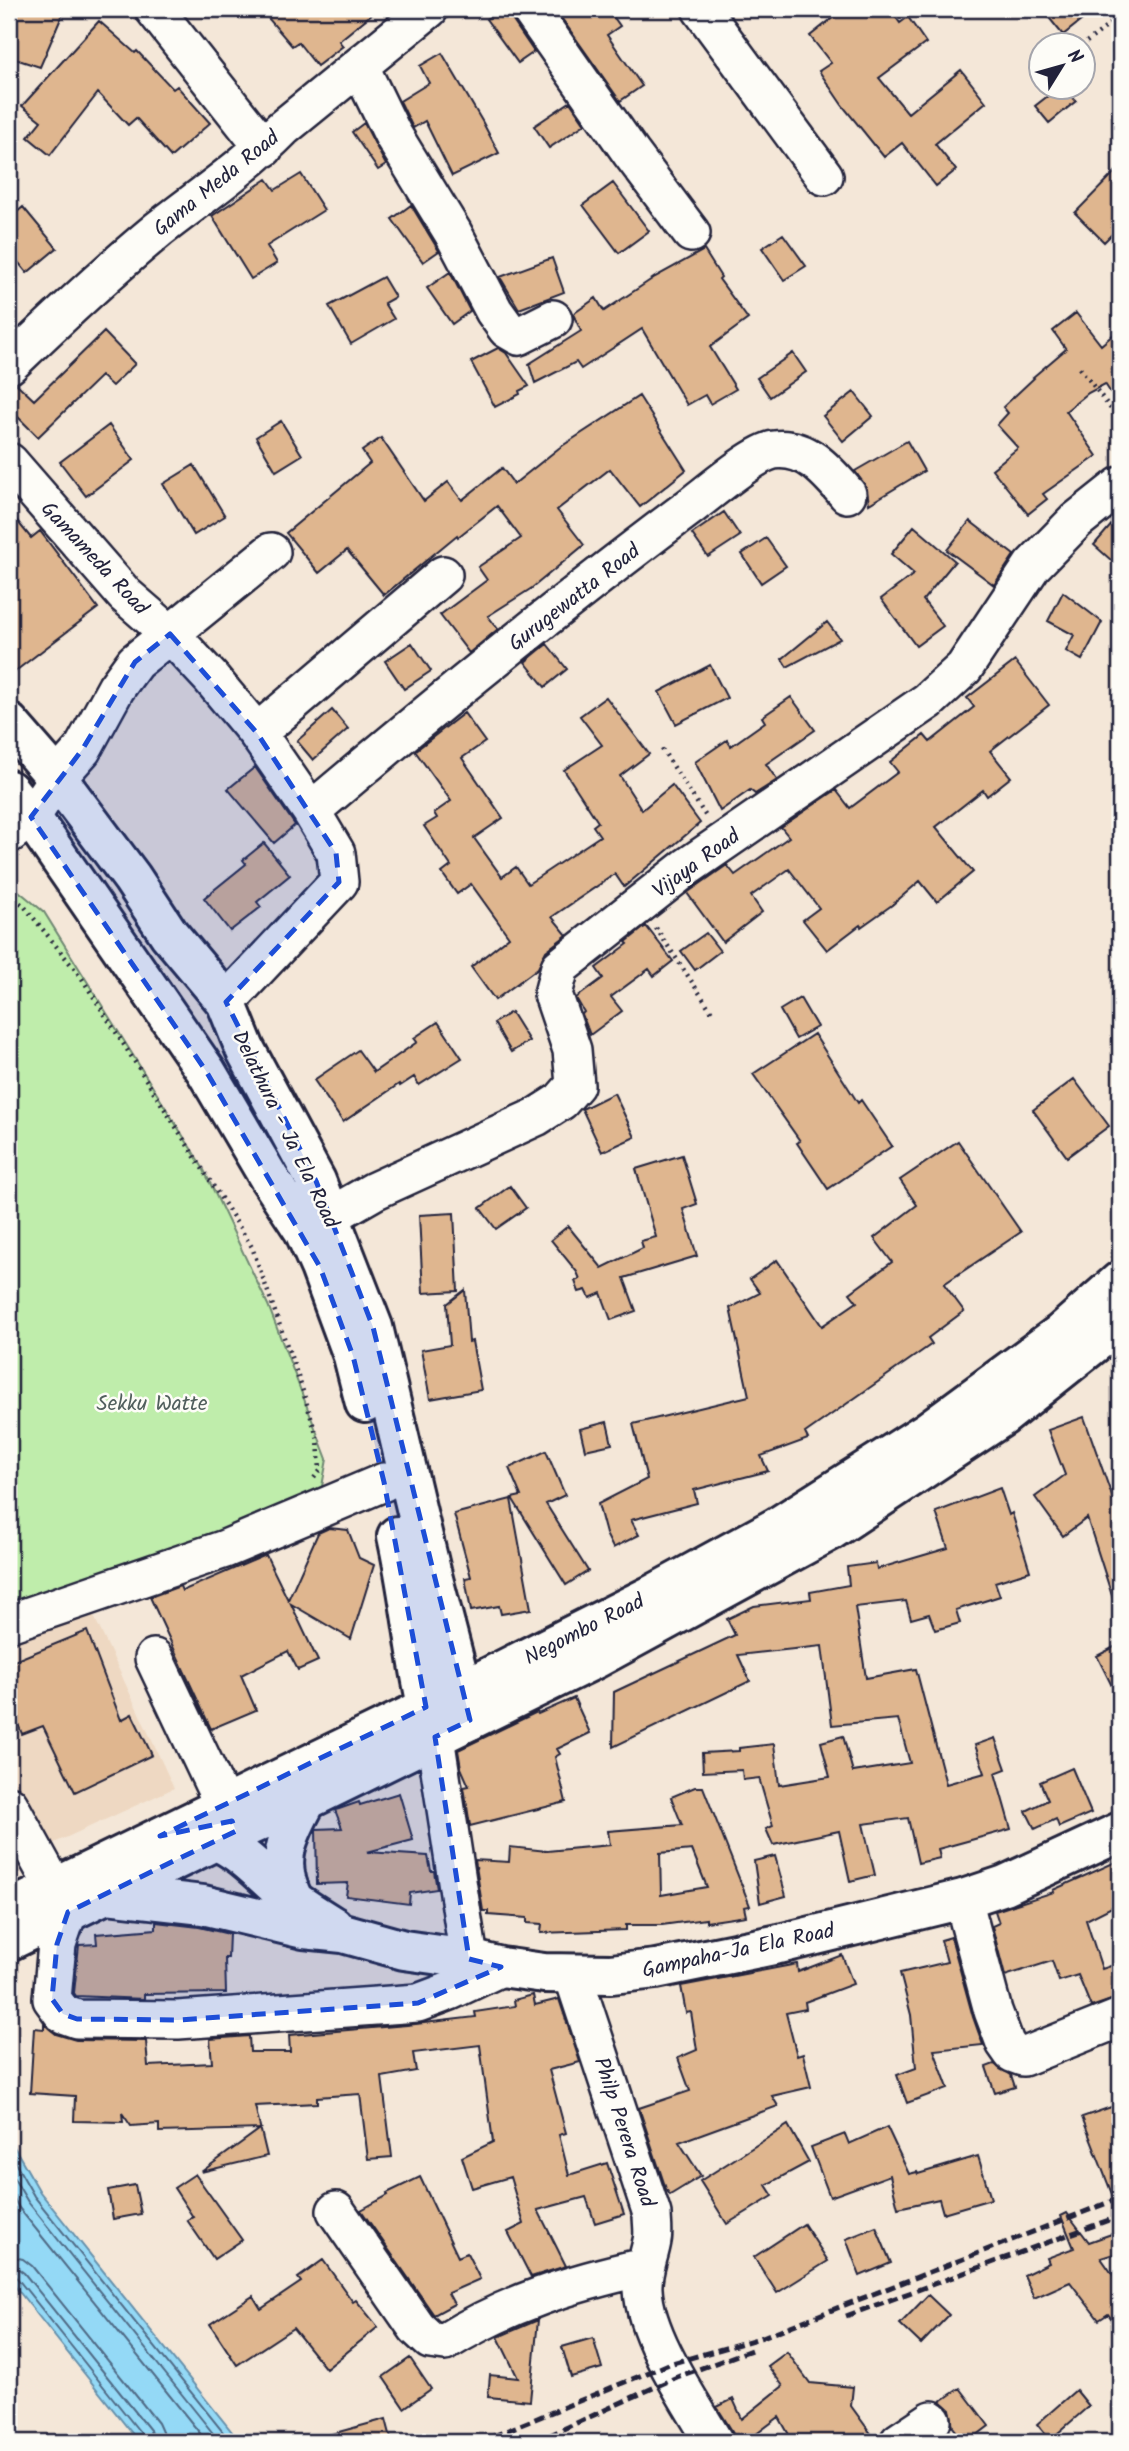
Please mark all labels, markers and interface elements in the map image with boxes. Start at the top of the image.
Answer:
north arrow [1028,32,1098,102]
text: N [1058,43,1090,71]
street label: Gama Meda Road [147,122,288,246]
street label: Gamameda Road [32,494,156,624]
street label: Gurugewatta Road [502,536,649,660]
street label: Vijaya Road [646,821,748,907]
street label: Delathura - Ja Ela Road [222,1025,347,1235]
park label: Sekku Watte [97,1388,208,1421]
street label: Negombo Road [519,1586,651,1675]
street label: Gampaha-Ja Ela Road [639,1915,838,1988]
street label: Philp Perera Road [584,2053,664,2212]

